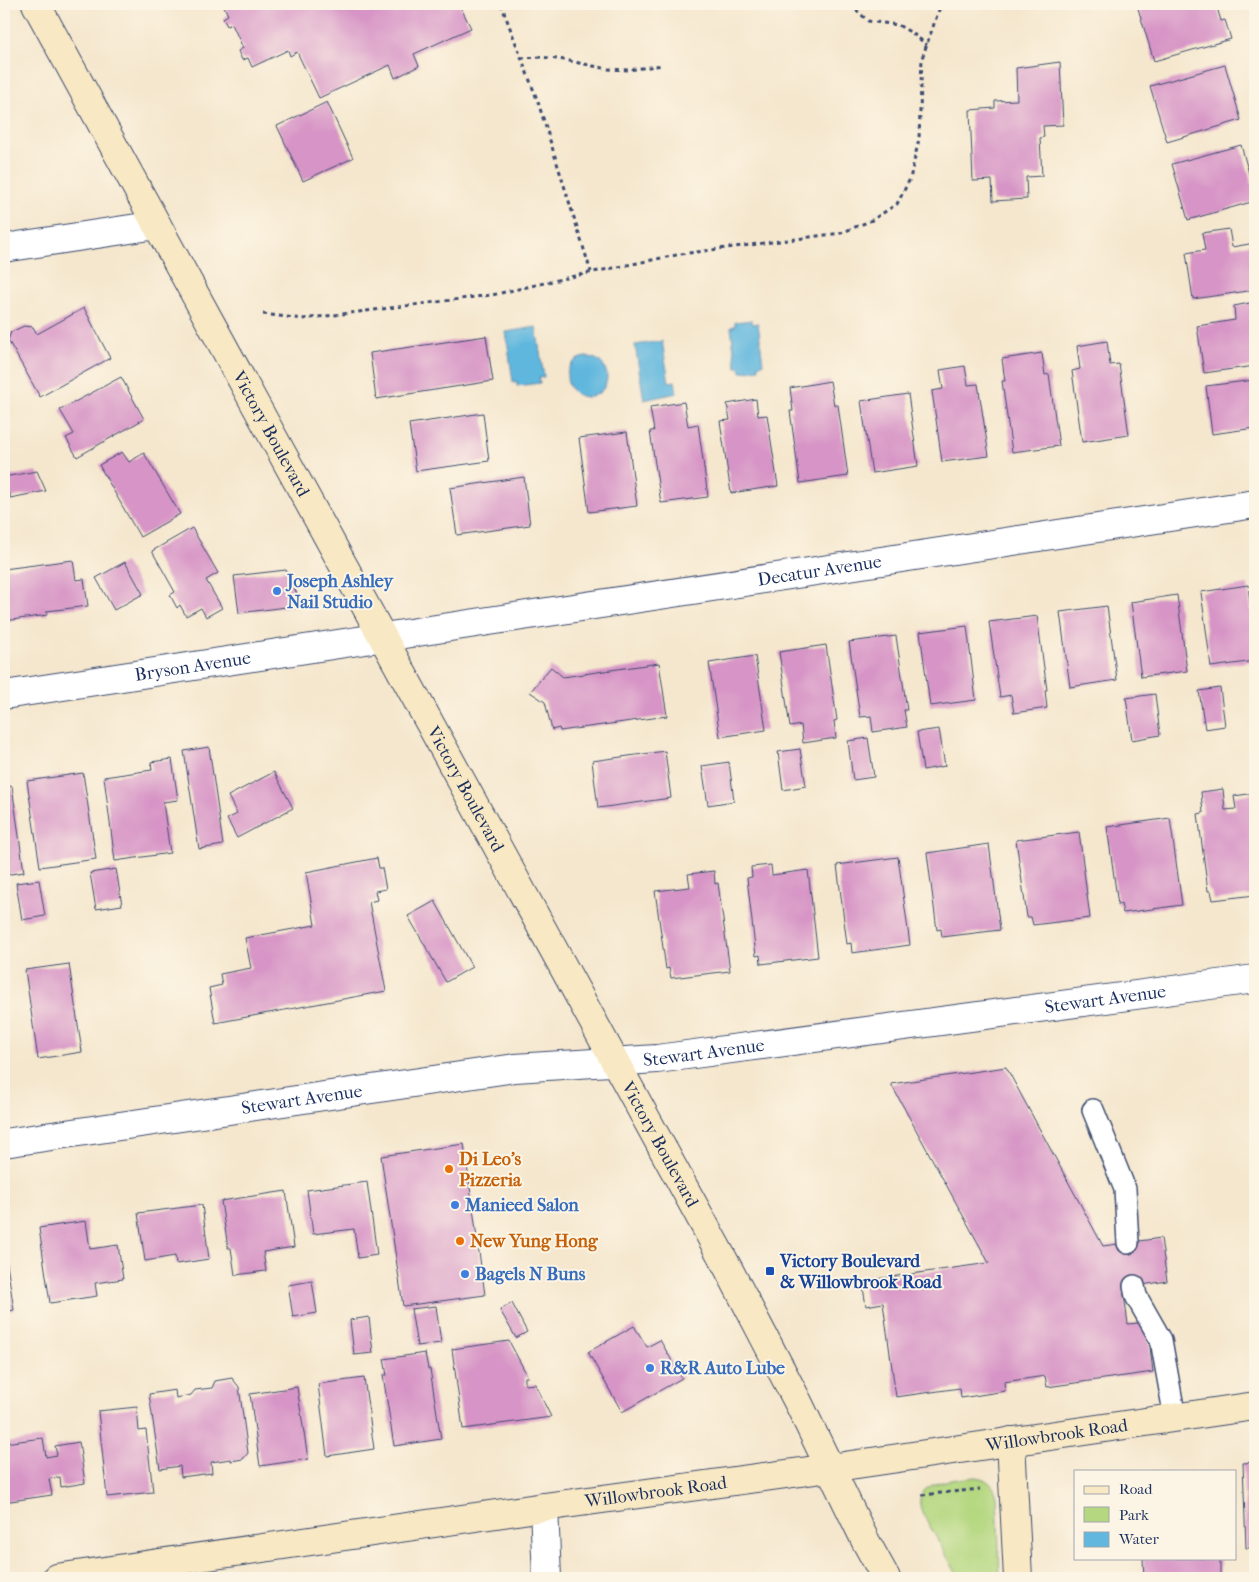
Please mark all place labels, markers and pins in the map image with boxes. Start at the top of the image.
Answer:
place label: Joseph Ashley Nail Studio [285,571,394,613]
marker: Joseph Ashley Nail Studio [271,585,283,597]
place label: Di Leo's Pizzeria [459,1149,522,1191]
marker: Di Leo's Pizzeria [443,1163,455,1175]
place label: Manieed Salon [464,1195,579,1216]
marker: Manieed Salon [449,1199,461,1211]
place label: New Yung Hong [470,1231,599,1252]
marker: New Yung Hong [454,1235,466,1247]
place label: Victory Boulevard & Willowbrook Road [779,1251,943,1293]
place label: Bagels N Buns [475,1264,586,1285]
marker: Victory Boulevard & Willowbrook Road [764,1265,776,1277]
marker: Bagels N Buns [459,1268,471,1280]
place label: R&R Auto Lube [660,1358,785,1379]
marker: R&R Auto Lube [644,1362,656,1374]

